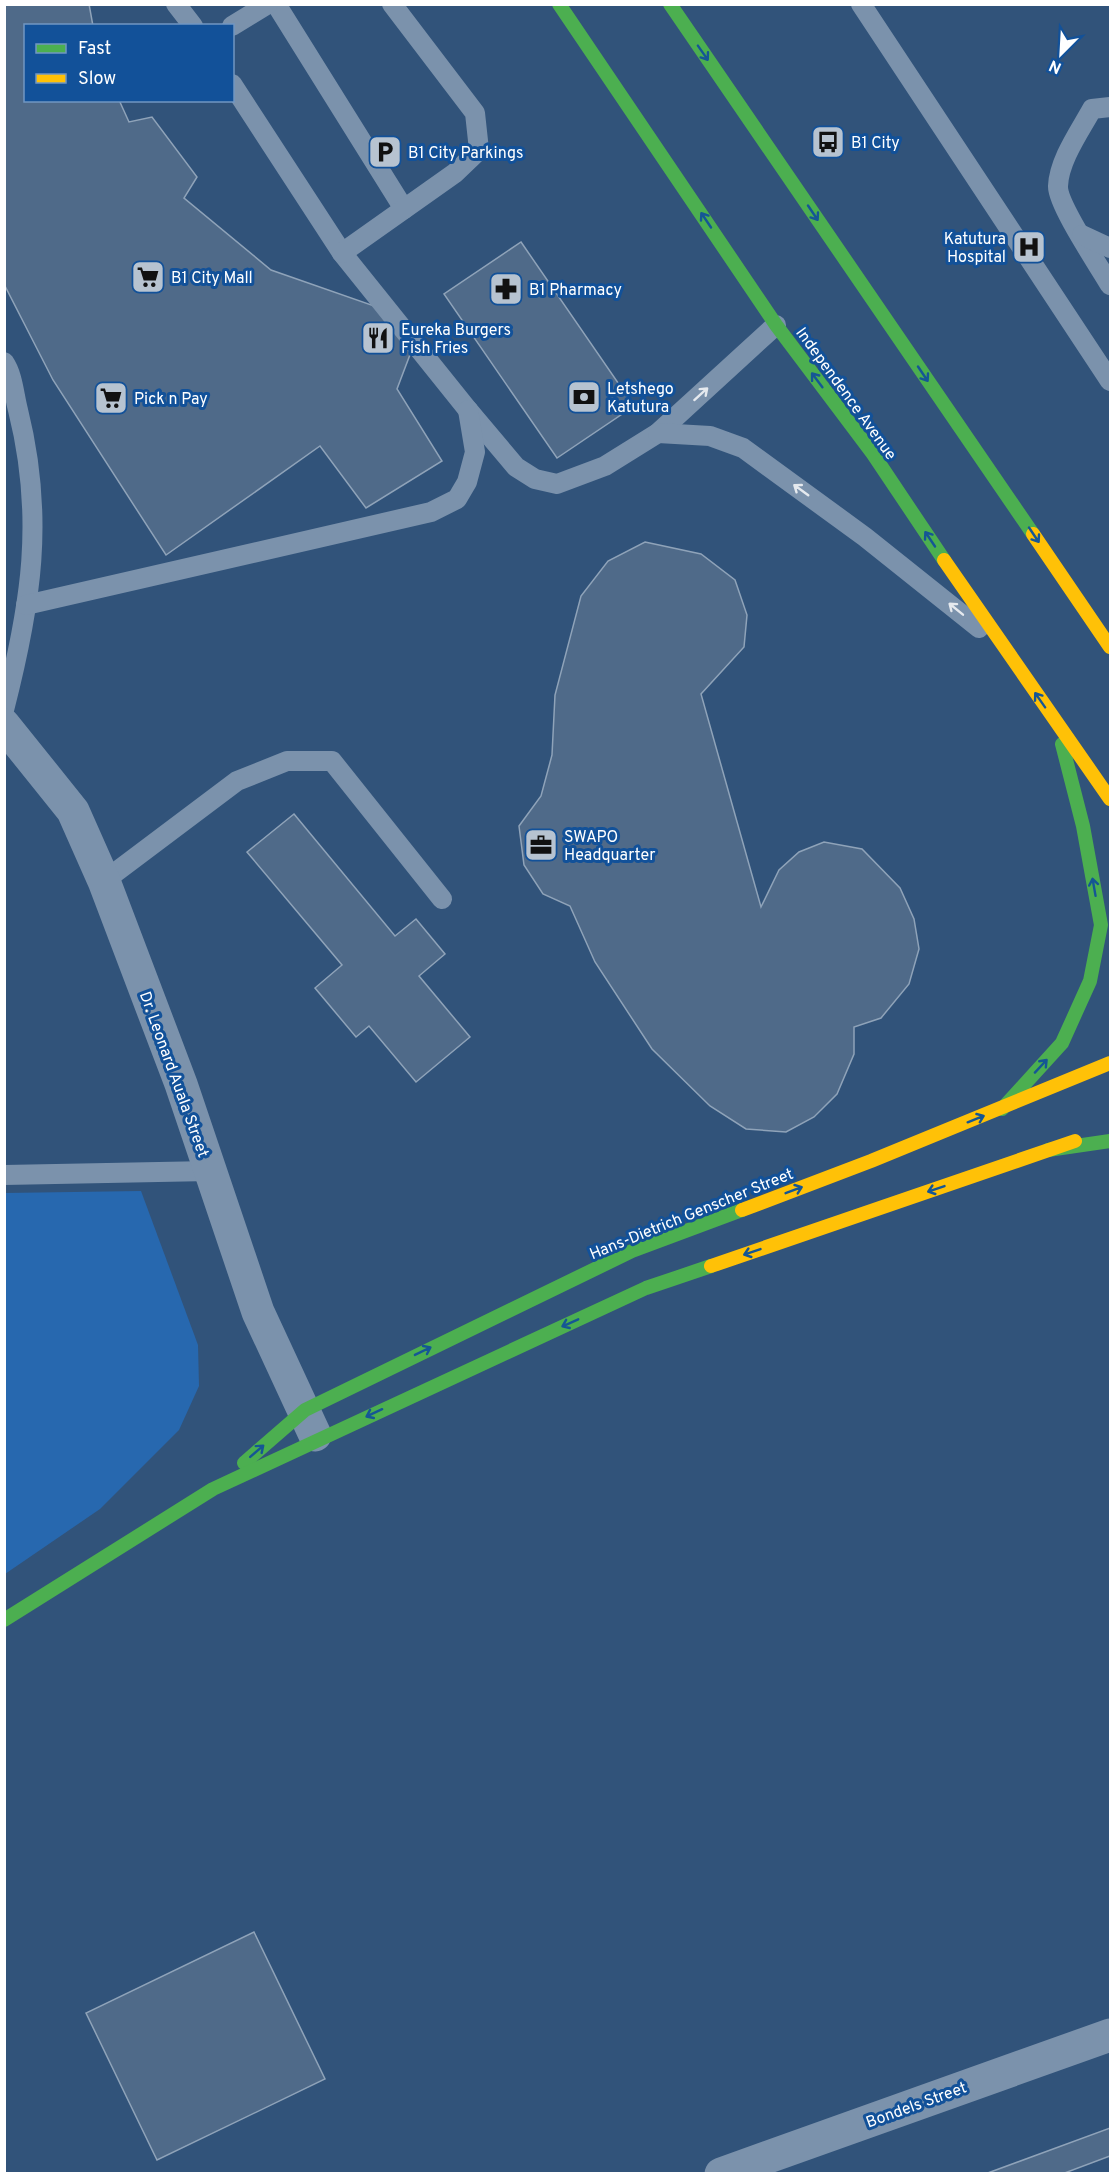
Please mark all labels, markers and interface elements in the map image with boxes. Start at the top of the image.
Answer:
legend [24,24,234,102]
north arrow [1031,24,1091,84]
text: Fast [78,38,111,61]
one-way arrow [697,44,709,60]
text: N [1046,54,1065,77]
text: Slow [78,68,116,91]
bus stop icon: B1 City [810,124,846,160]
parking icon: B1 City Parkings [367,134,403,170]
place label: B1 City [851,134,900,154]
place label: B1 City Parkings [408,144,523,164]
one-way arrow [807,205,819,221]
one-way arrow [699,212,712,229]
hospital icon: Katutura Hospital [1011,229,1047,265]
place label: Katutura Hospital [944,230,1006,268]
supermarket icon: B1 City Mall [130,259,166,295]
place label: B1 City Mall [171,269,253,289]
pharmacy icon: B1 Pharmacy [488,271,524,307]
place label: B1 Pharmacy [529,281,622,301]
restaurant icon: Eureka Burgers Fish Fries [360,320,396,356]
place label: Eureka Burgers Fish Fries [401,321,511,359]
street label: Independence Avenue [791,324,900,464]
one-way arrow [917,366,930,383]
one-way arrow [811,373,824,389]
bank icon: Letshego Katutura [566,379,602,415]
supermarket icon: Pick n Pay [93,380,129,416]
place label: Letshego Katutura [607,380,674,418]
one-way arrow [693,387,708,401]
place label: Pick n Pay [134,390,208,410]
one-way arrow [794,484,810,496]
one-way arrow [1028,526,1040,543]
one-way arrow [924,532,936,548]
one-way arrow [948,603,964,616]
one-way arrow [1034,693,1046,709]
office icon: SWAPO Headquarter [523,827,559,863]
place label: SWAPO Headquarter [564,828,656,866]
one-way arrow [1088,877,1099,897]
street label: Dr. Leonard Auala Street [134,989,212,1160]
one-way arrow [1034,1059,1048,1074]
one-way arrow [966,1113,985,1124]
street label: Hans-Dietrich Genscher Street [587,1165,797,1265]
one-way arrow [785,1184,803,1195]
one-way arrow [927,1184,946,1195]
one-way arrow [743,1247,762,1258]
one-way arrow [562,1317,580,1329]
one-way arrow [414,1345,432,1356]
one-way arrow [366,1408,384,1420]
one-way arrow [250,1444,265,1458]
street label: Bondels Street [864,2078,970,2133]

